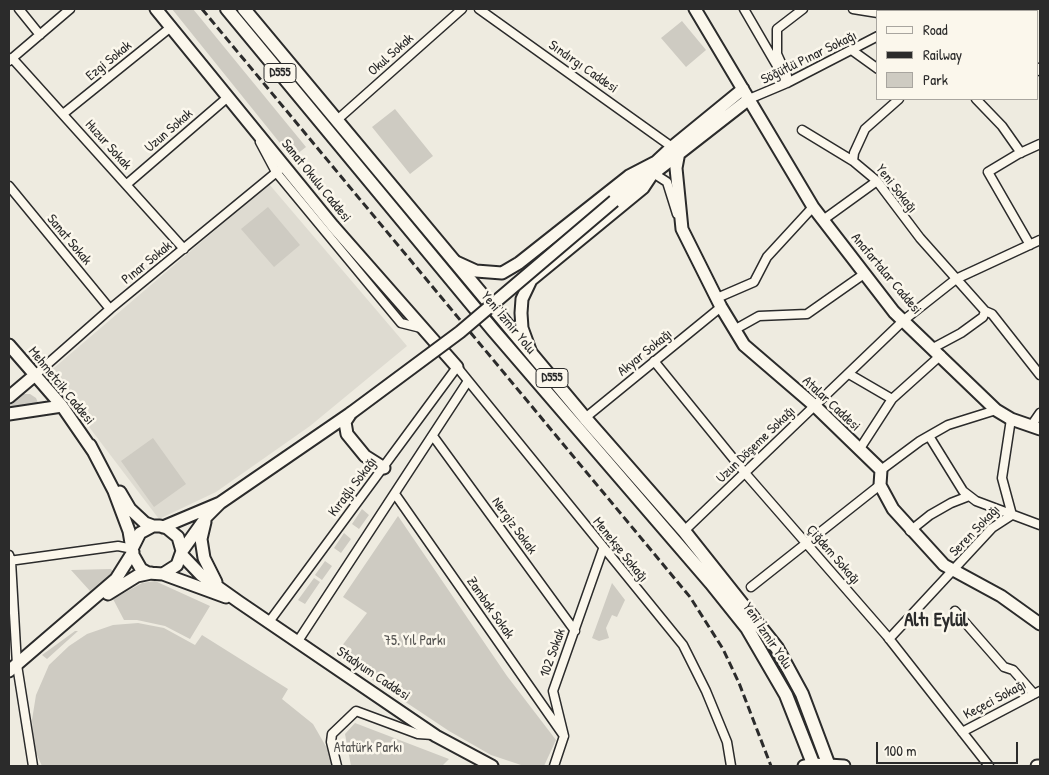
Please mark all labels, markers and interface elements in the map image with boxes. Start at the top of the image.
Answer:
legend [876,10,1039,100]
text: Road [923,19,948,40]
street label: Söğütlü Pınar Sokağı [758,28,860,88]
street label: Okul Sokak [365,30,417,80]
street label: Ezgi Sokak [83,37,135,85]
street label: Sındırgı Caddesi [545,37,621,97]
text: Railway [923,44,962,65]
road number: D555 [264,64,296,82]
text: Park [923,69,948,90]
street label: Uzun Sokak [142,106,196,156]
street label: Huzur Sokak [81,117,135,173]
street label: Sanat Okulu Caddesi [277,136,355,226]
street label: Yeni Sokağı [872,161,920,217]
street label: Sanat Sokak [43,211,95,269]
street label: Anafartalar Caddesi [847,230,925,318]
street label: Pınar Sokak [119,238,175,288]
street label: Yeni İzmir Yolu [477,288,539,358]
street label: Akyar Sokağı [614,326,676,380]
street label: Mehmetcik Caddesi [24,344,98,428]
road number: D555 [536,368,568,388]
street label: Atalar Caddesi [799,373,863,435]
street label: Uzun Döşeme Sokağı [713,403,799,487]
street label: Kırağlı Sokağı [325,454,381,520]
street label: Nergiz Sokak [488,494,540,558]
street label: Seren Sokağı [946,502,1004,560]
street label: Menekşe Sokağı [589,514,651,586]
street label: Çiğdem Sokağı [803,522,863,588]
street label: Zambak Sokak [463,574,517,642]
street label: Yeni İzmir Yolu [739,600,795,672]
district label: Altı Eylül [904,610,968,632]
street label: 102 Sokak [537,626,569,680]
park label: 75. Yıl Parkı [384,633,446,649]
street label: Stadyum Caddesi [333,643,413,705]
street label: Keçeci Sokağı [961,677,1029,723]
scale bar [879,732,1022,764]
park label: Atatürk Parkı [334,740,402,756]
text: 100 m [884,740,917,761]

